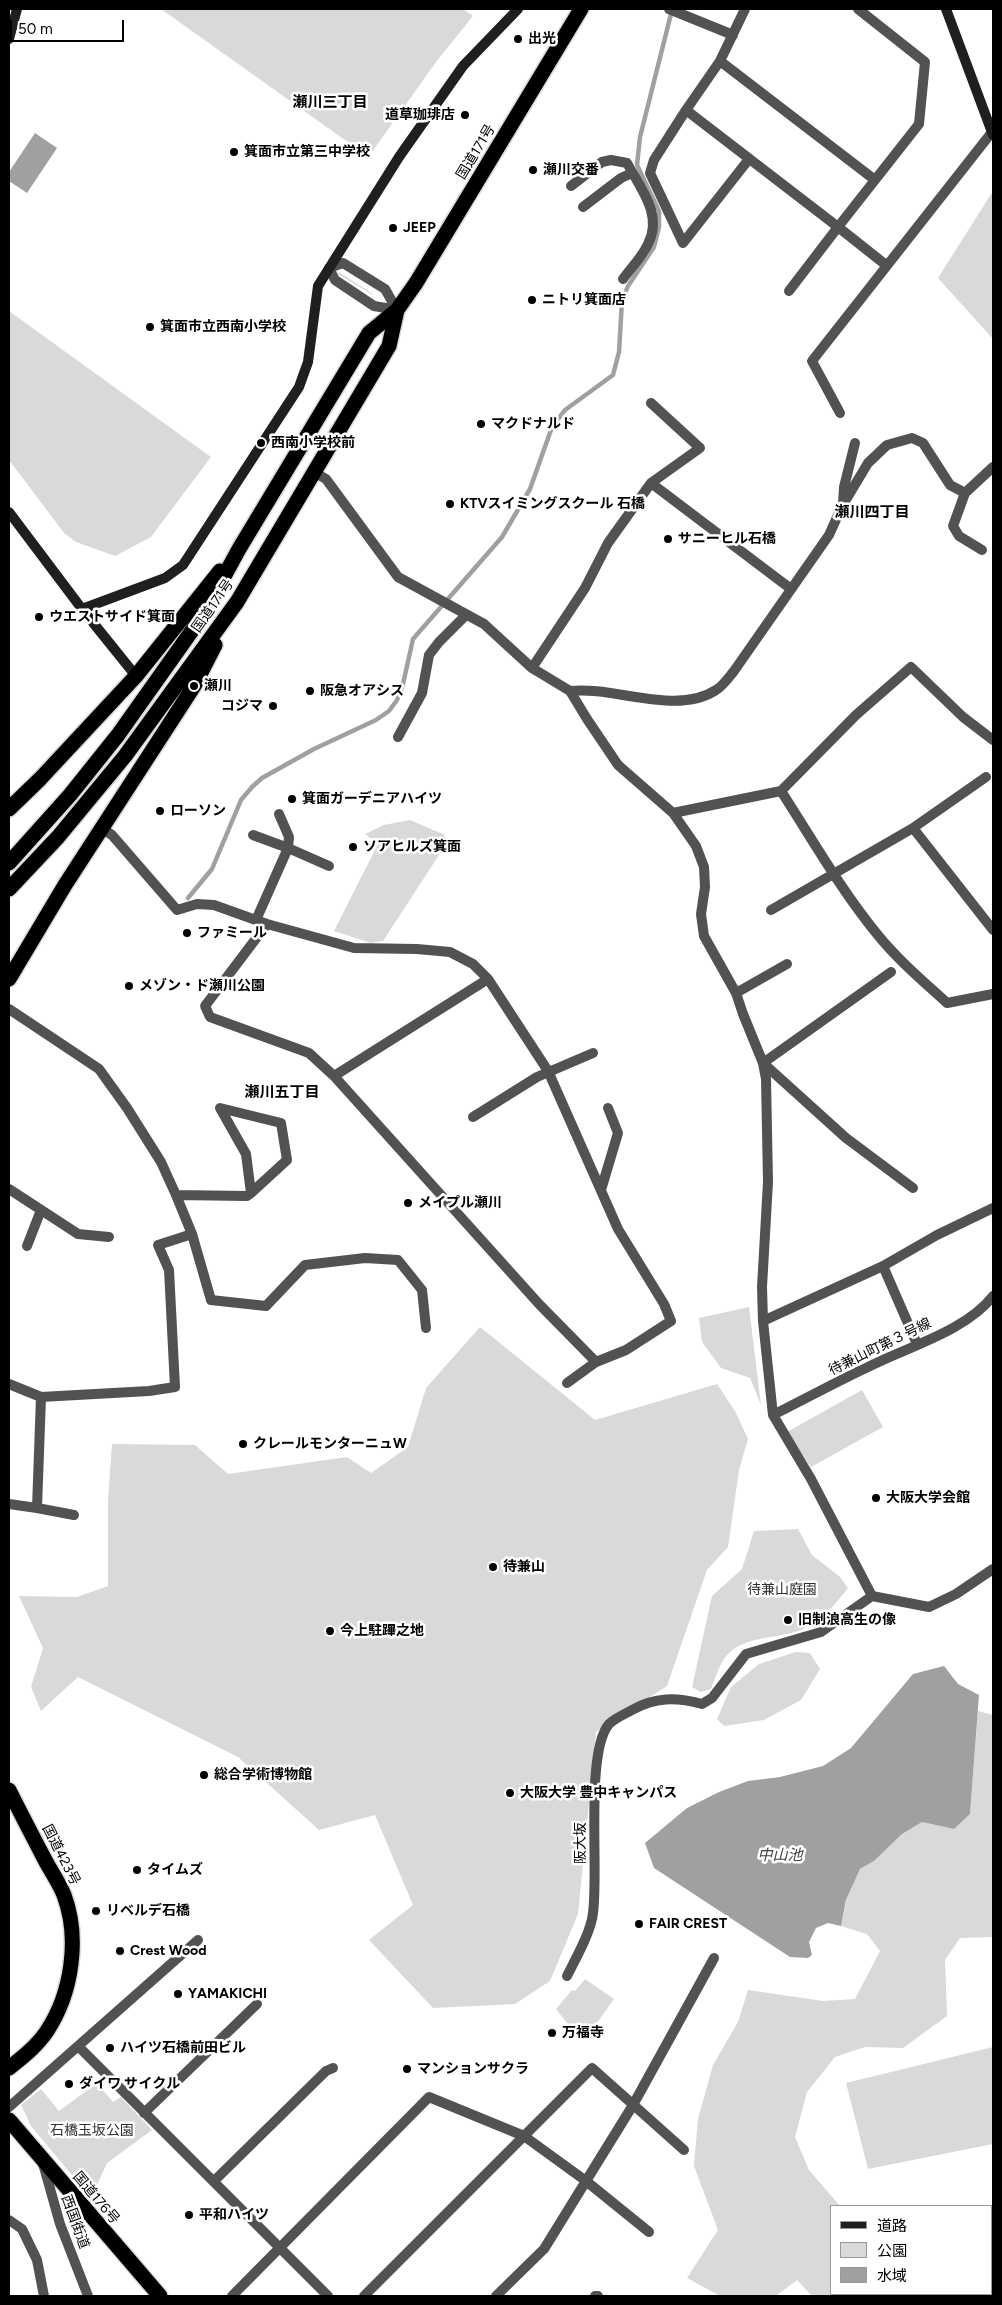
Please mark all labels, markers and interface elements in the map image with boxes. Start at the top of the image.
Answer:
scale bar [12,10,126,42]
text: 50 m [18,20,53,38]
place label: 出光 [528,31,556,47]
marker: 出光 [512,33,524,45]
district label: 瀬川三丁目 [293,94,367,112]
place label: 道草珈琲店 [385,107,455,123]
marker: 道草珈琲店 [459,109,471,121]
street label: 国道171号 [453,121,499,183]
place label: 箕面市立第三中学校 [244,144,370,160]
marker: 箕面市立第三中学校 [228,146,240,158]
place label: 瀬川交番 [543,162,599,178]
marker: 瀬川交番 [527,164,539,176]
place label: JEEP [403,220,436,236]
marker: JEEP [387,222,399,234]
place label: ニトリ箕面店 [542,292,626,308]
marker: ニトリ箕面店 [526,294,538,306]
place label: 箕面市立西南小学校 [160,319,286,335]
marker: 箕面市立西南小学校 [144,321,156,333]
place label: マクドナルド [491,416,575,432]
marker: マクドナルド [475,418,487,430]
place label: 西南小学校前 [271,435,355,451]
marker: 西南小学校前 [255,437,267,449]
place label: KTVスイミングスクール 石橋 [460,496,645,512]
marker: KTVスイミングスクール 石橋 [444,498,456,510]
district label: 瀬川四丁目 [835,504,909,522]
place label: サニーヒル石橋 [678,531,776,547]
marker: サニーヒル石橋 [662,533,674,545]
street label: 国道171号 [189,576,237,636]
place label: ウエストサイド箕面 [49,609,175,625]
marker: ウエストサイド箕面 [33,611,45,623]
place label: 瀬川 [204,678,232,694]
marker: 瀬川 [188,680,200,692]
place label: 阪急オアシス [320,683,404,699]
marker: 阪急オアシス [304,685,316,697]
place label: コジマ [221,698,263,714]
marker: コジマ [267,700,279,712]
place label: 箕面ガーデニアハイツ [302,791,442,807]
marker: 箕面ガーデニアハイツ [286,793,298,805]
place label: ローソン [170,803,226,819]
marker: ローソン [154,805,166,817]
place label: ソアヒルズ箕面 [363,839,461,855]
marker: ソアヒルズ箕面 [347,841,359,853]
place label: ファミール [197,925,267,941]
marker: ファミール [181,927,193,939]
place label: メゾン・ド瀬川公園 [139,978,265,994]
marker: メゾン・ド瀬川公園 [123,980,135,992]
district label: 瀬川五丁目 [245,1084,319,1102]
place label: メイプル瀬川 [418,1195,502,1211]
marker: メイプル瀬川 [402,1197,414,1209]
street label: 待兼山町第３号線 [826,1315,934,1379]
place label: クレールモンターニュW [253,1436,407,1452]
marker: クレールモンターニュW [237,1438,249,1450]
place label: 大阪大学会館 [886,1490,970,1506]
marker: 大阪大学会館 [870,1492,882,1504]
place label: 待兼山 [503,1559,545,1575]
marker: 待兼山 [487,1561,499,1573]
park label: 待兼山庭園 [747,1582,817,1598]
place label: 旧制浪高生の像 [798,1612,896,1628]
marker: 旧制浪高生の像 [782,1614,794,1626]
place label: 今上駐蹕之地 [340,1623,424,1639]
marker: 今上駐蹕之地 [324,1625,336,1637]
place label: 総合学術博物館 [214,1767,312,1783]
marker: 総合学術博物館 [198,1769,210,1781]
place label: 大阪大学 豊中キャンパス [520,1785,677,1801]
marker: 大阪大学 豊中キャンパス [504,1787,516,1799]
street label: 国道423号 [39,1822,83,1888]
street label: 阪大坂 [573,1822,589,1864]
water label: 中山池 [758,1847,802,1865]
place label: タイムズ [147,1862,203,1878]
marker: タイムズ [131,1864,143,1876]
place label: リベルデ石橋 [106,1903,190,1919]
marker: リベルデ石橋 [90,1905,102,1917]
place label: FAIR CREST [649,1916,727,1932]
marker: FAIR CREST [633,1918,645,1930]
place label: Crest Wood [130,1943,206,1959]
marker: Crest Wood [114,1945,126,1957]
place label: YAMAKICHI [188,1986,267,2002]
marker: YAMAKICHI [172,1988,184,2000]
place label: 万福寺 [562,2025,604,2041]
marker: 万福寺 [546,2027,558,2039]
place label: ハイツ石橋前田ビル [120,2040,246,2056]
marker: ハイツ石橋前田ビル [104,2042,116,2054]
place label: マンションサクラ [417,2061,529,2077]
marker: マンションサクラ [401,2063,413,2075]
place label: ダイワ サイクル [79,2076,180,2092]
marker: ダイワ サイクル [63,2078,75,2090]
park label: 石橋玉坂公園 [50,2123,134,2139]
street label: 国道176号 [69,2168,123,2228]
street label: 西国街道 [58,2193,92,2251]
legend [830,2205,992,2295]
place label: 平和ハイツ [199,2207,269,2223]
marker: 平和ハイツ [183,2209,195,2221]
text: 道路 [877,2217,907,2235]
text: 公園 [877,2242,907,2260]
text: 水域 [877,2267,907,2285]

